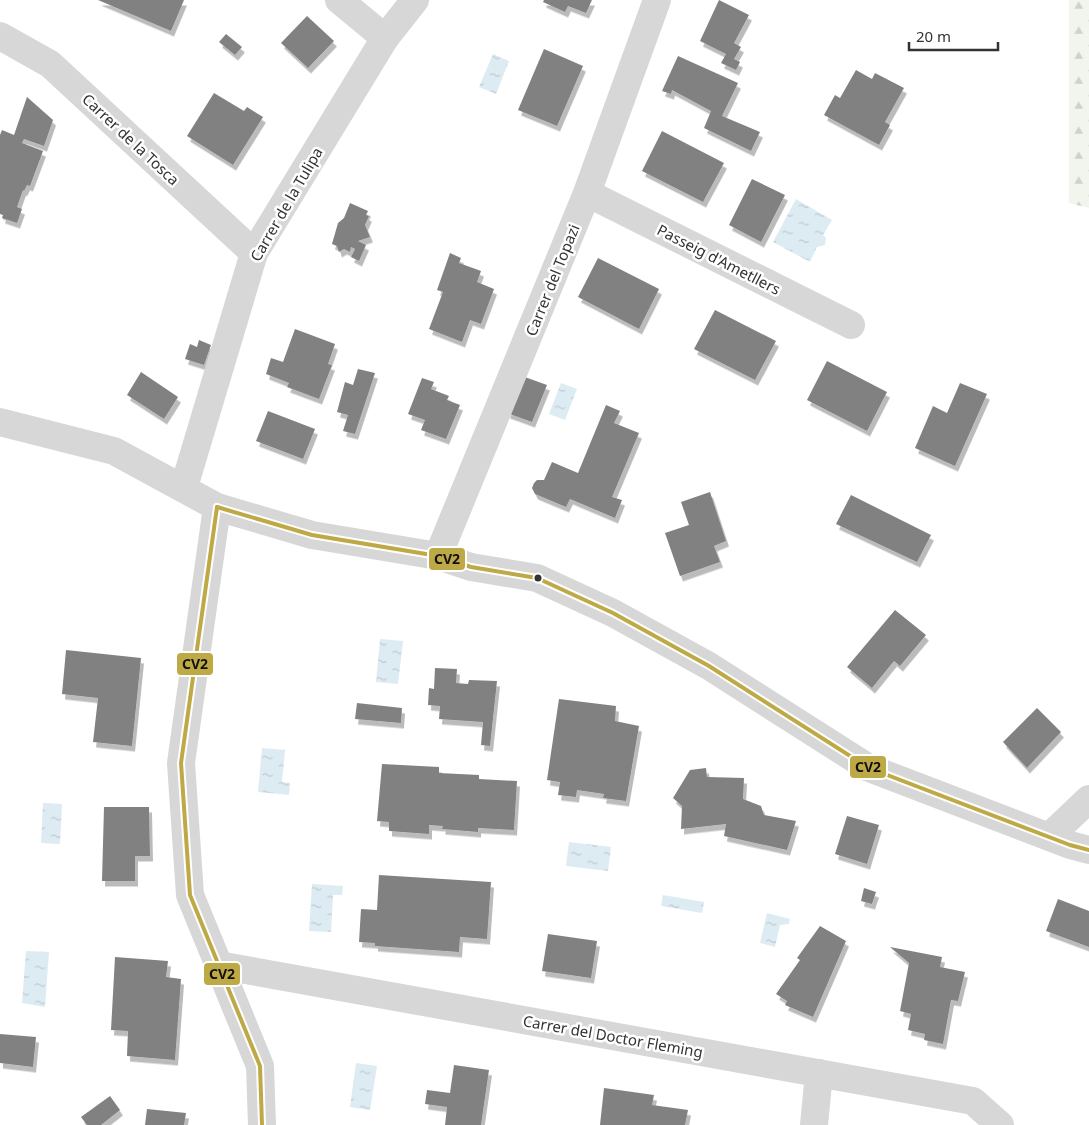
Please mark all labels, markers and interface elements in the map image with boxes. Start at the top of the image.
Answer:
scale bar [909,20,998,52]
text: 20 m [916,26,951,46]
street label: Carrer de la Tosca [78,89,184,189]
street label: Carrer de la Tulipa [245,143,327,265]
street label: Passeig d'Ametllers [654,219,784,299]
street label: Carrer del Topazi [520,221,584,339]
line badge: CV2 [428,547,466,571]
text: CV2 [434,549,460,568]
unlabelled marker [533,573,543,583]
line badge: CV2 [176,652,214,676]
text: CV2 [182,654,208,673]
line badge: CV2 [849,755,887,779]
text: CV2 [855,757,881,776]
line badge: CV2 [203,962,241,986]
text: CV2 [209,964,235,983]
street label: Carrer del Doctor Fleming [521,1010,705,1062]

